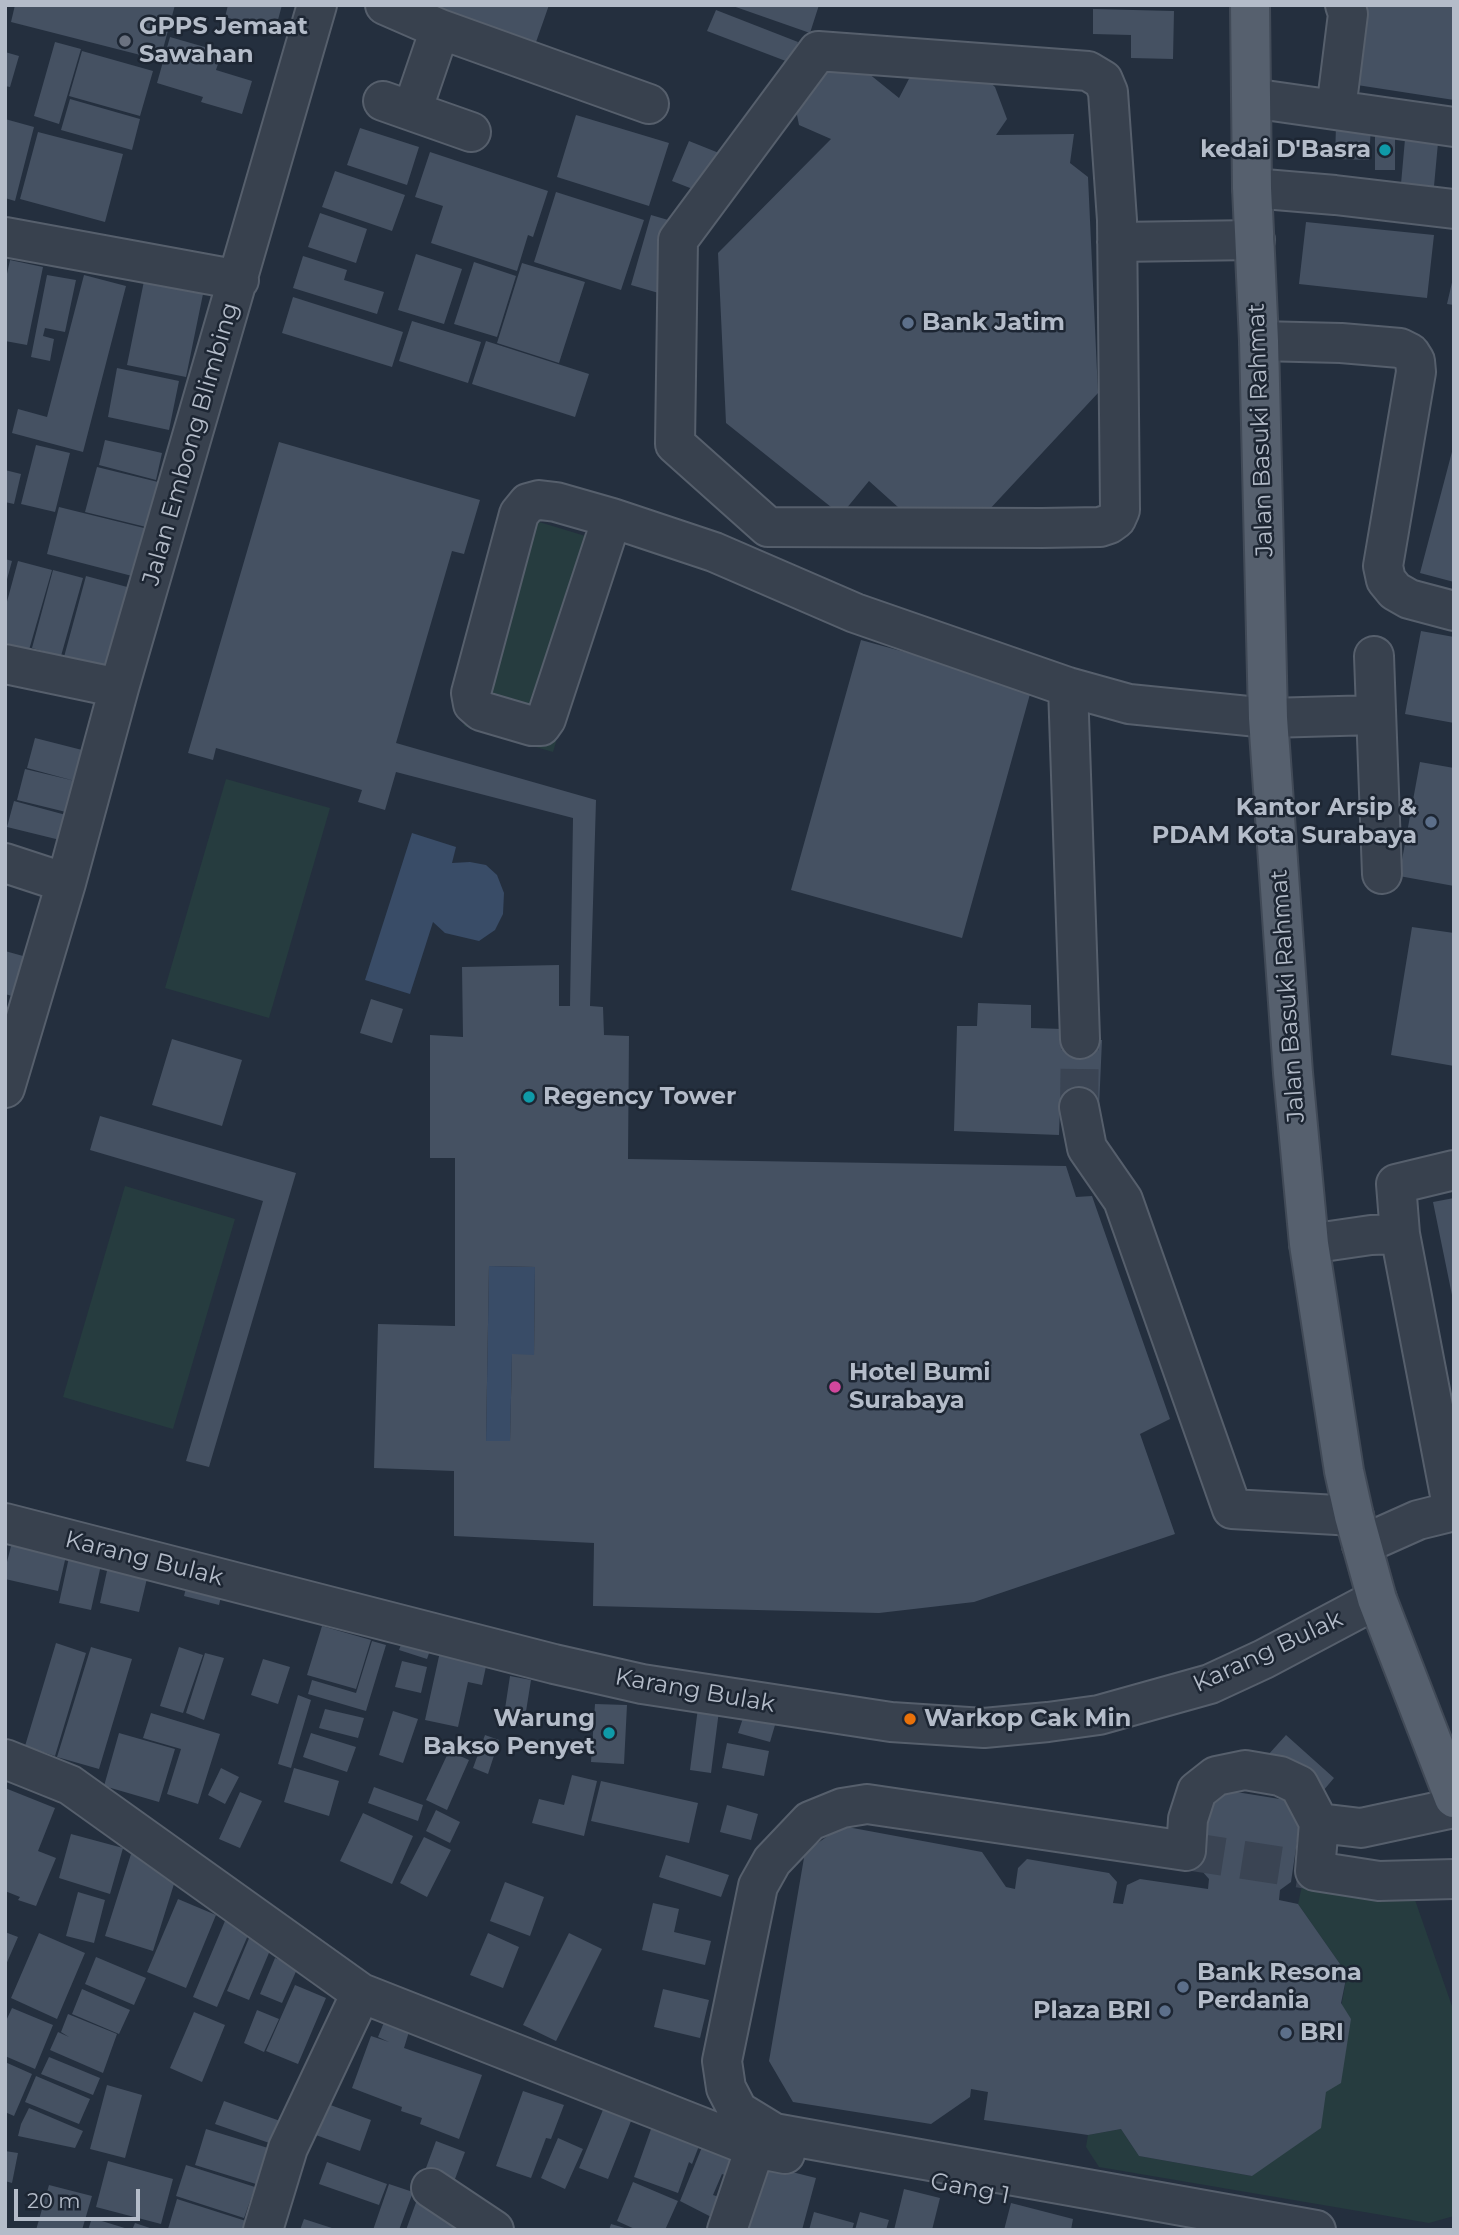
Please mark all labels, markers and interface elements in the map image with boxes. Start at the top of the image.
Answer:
place label: GPPS Jemaat Sawahan [139,13,308,69]
marker: GPPS Jemaat Sawahan [117,33,133,49]
place label: kedai D'Basra [1200,136,1371,164]
marker: kedai D'Basra [1377,142,1393,158]
street label: Jalan Embong Blimbing [137,299,245,589]
street label: Jalan Basuki Rahmat [1242,303,1280,557]
place label: Bank Jatim [922,309,1065,337]
marker: Bank Jatim [900,315,916,331]
place label: Kantor Arsip & PDAM Kota Surabaya [1152,794,1417,850]
marker: Kantor Arsip & PDAM Kota Surabaya [1423,814,1439,830]
street label: Jalan Basuki Rahmat [1265,869,1311,1123]
place label: Regency Tower [543,1083,736,1111]
marker: Regency Tower [521,1089,537,1105]
place label: Hotel Bumi Surabaya [849,1359,991,1415]
marker: Hotel Bumi Surabaya [827,1379,843,1395]
street label: Karang Bulak [62,1525,226,1593]
street label: Karang Bulak [1189,1605,1347,1699]
street label: Karang Bulak [613,1663,777,1719]
place label: Warung Bakso Penyet [423,1705,595,1761]
place label: Warkop Cak Min [924,1705,1131,1733]
marker: Warkop Cak Min [902,1711,918,1727]
marker: Warung Bakso Penyet [601,1725,617,1741]
place label: Bank Resona Perdania [1197,1959,1362,2015]
marker: Bank Resona Perdania [1175,1979,1191,1995]
place label: Plaza BRI [1033,1997,1151,2025]
marker: Plaza BRI [1157,2003,1173,2019]
place label: BRI [1300,2019,1344,2047]
marker: BRI [1278,2025,1294,2041]
street label: Gang 1 [928,2167,1012,2211]
scale bar [18,2176,144,2220]
text: 20 m [27,2188,81,2213]

